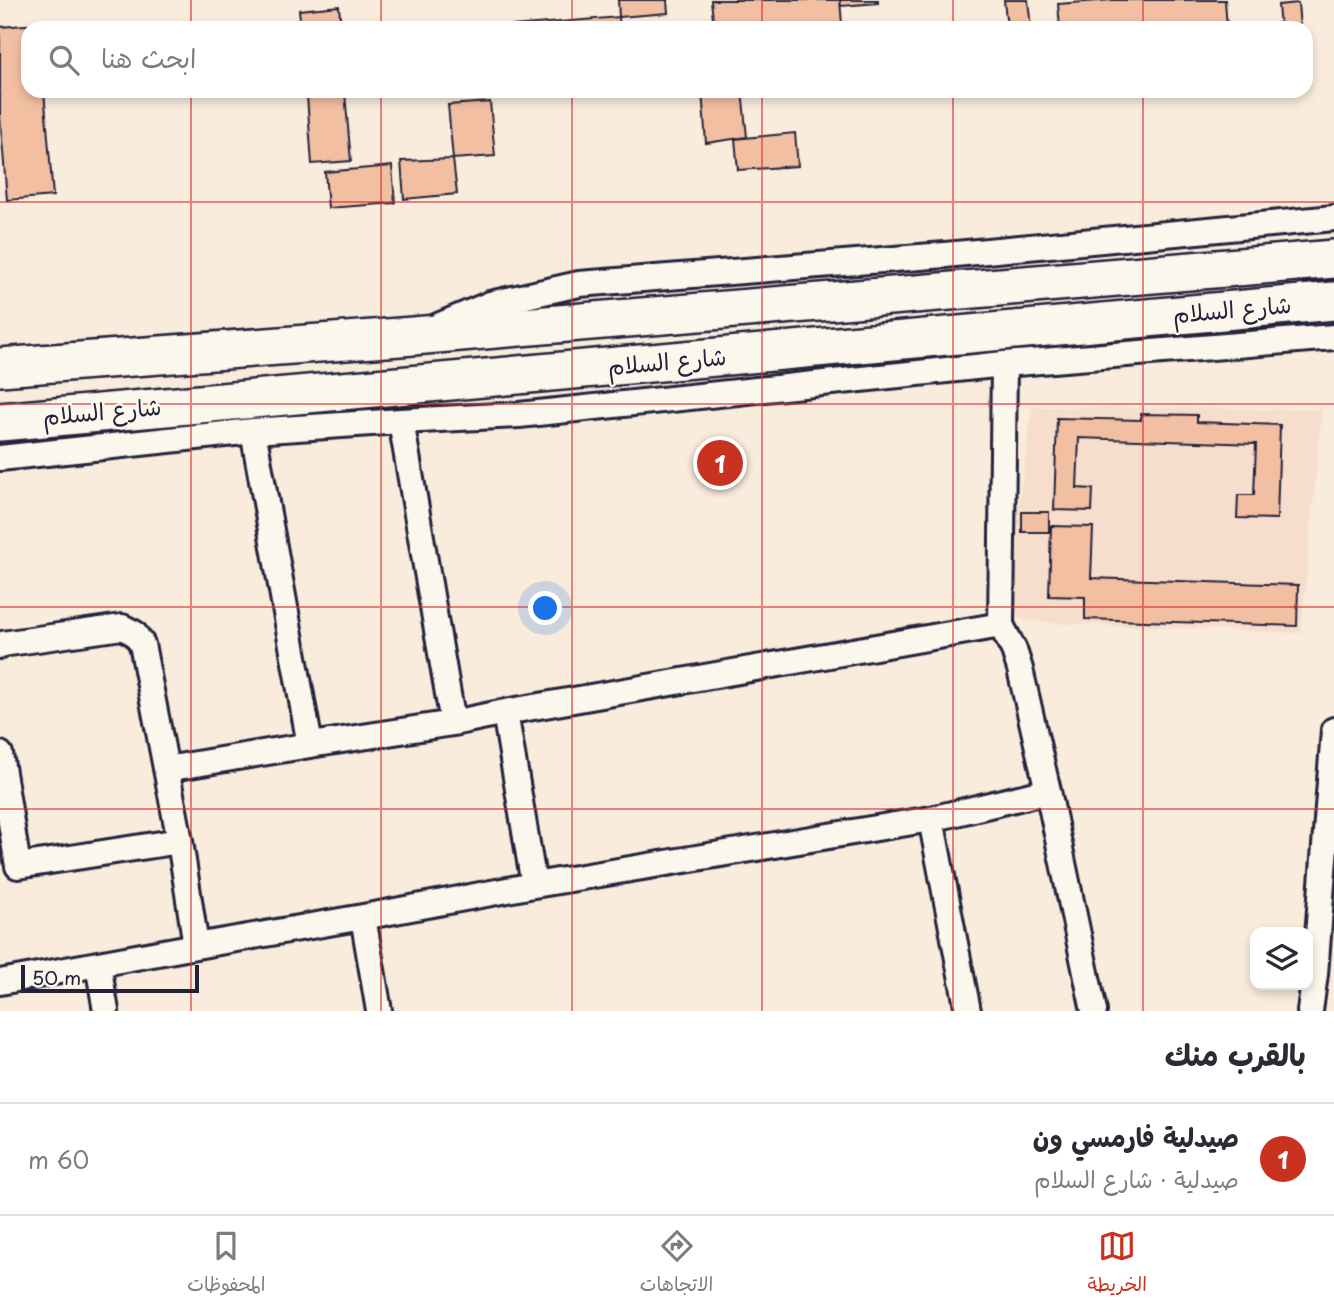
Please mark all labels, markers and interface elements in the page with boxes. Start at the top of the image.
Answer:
search box [21,21,1313,98]
text: ابحث هنا [101,38,196,77]
icon: search [45,41,83,79]
street label: شارع السلام [1171,286,1293,333]
street label: شارع السلام [606,338,728,385]
street label: شارع السلام [41,388,163,435]
pin: 1 [697,437,743,489]
your location [528,591,562,625]
map controls [1250,927,1313,990]
button: layers [1250,927,1313,990]
scale bar [21,962,200,994]
text: 50 m [32,963,81,991]
text: بالقرب منك [1165,1031,1306,1076]
text: صيدلية فارمسي ون [1033,1117,1239,1156]
text: 60 m [28,1142,89,1177]
text: 1 [1278,1142,1289,1177]
text: صيدلية · شارع السلام [1034,1161,1239,1196]
tab: المحفوظات [187,1227,265,1301]
tab: الاتجاهات [640,1227,713,1301]
tab: الخريطة [1088,1227,1147,1301]

